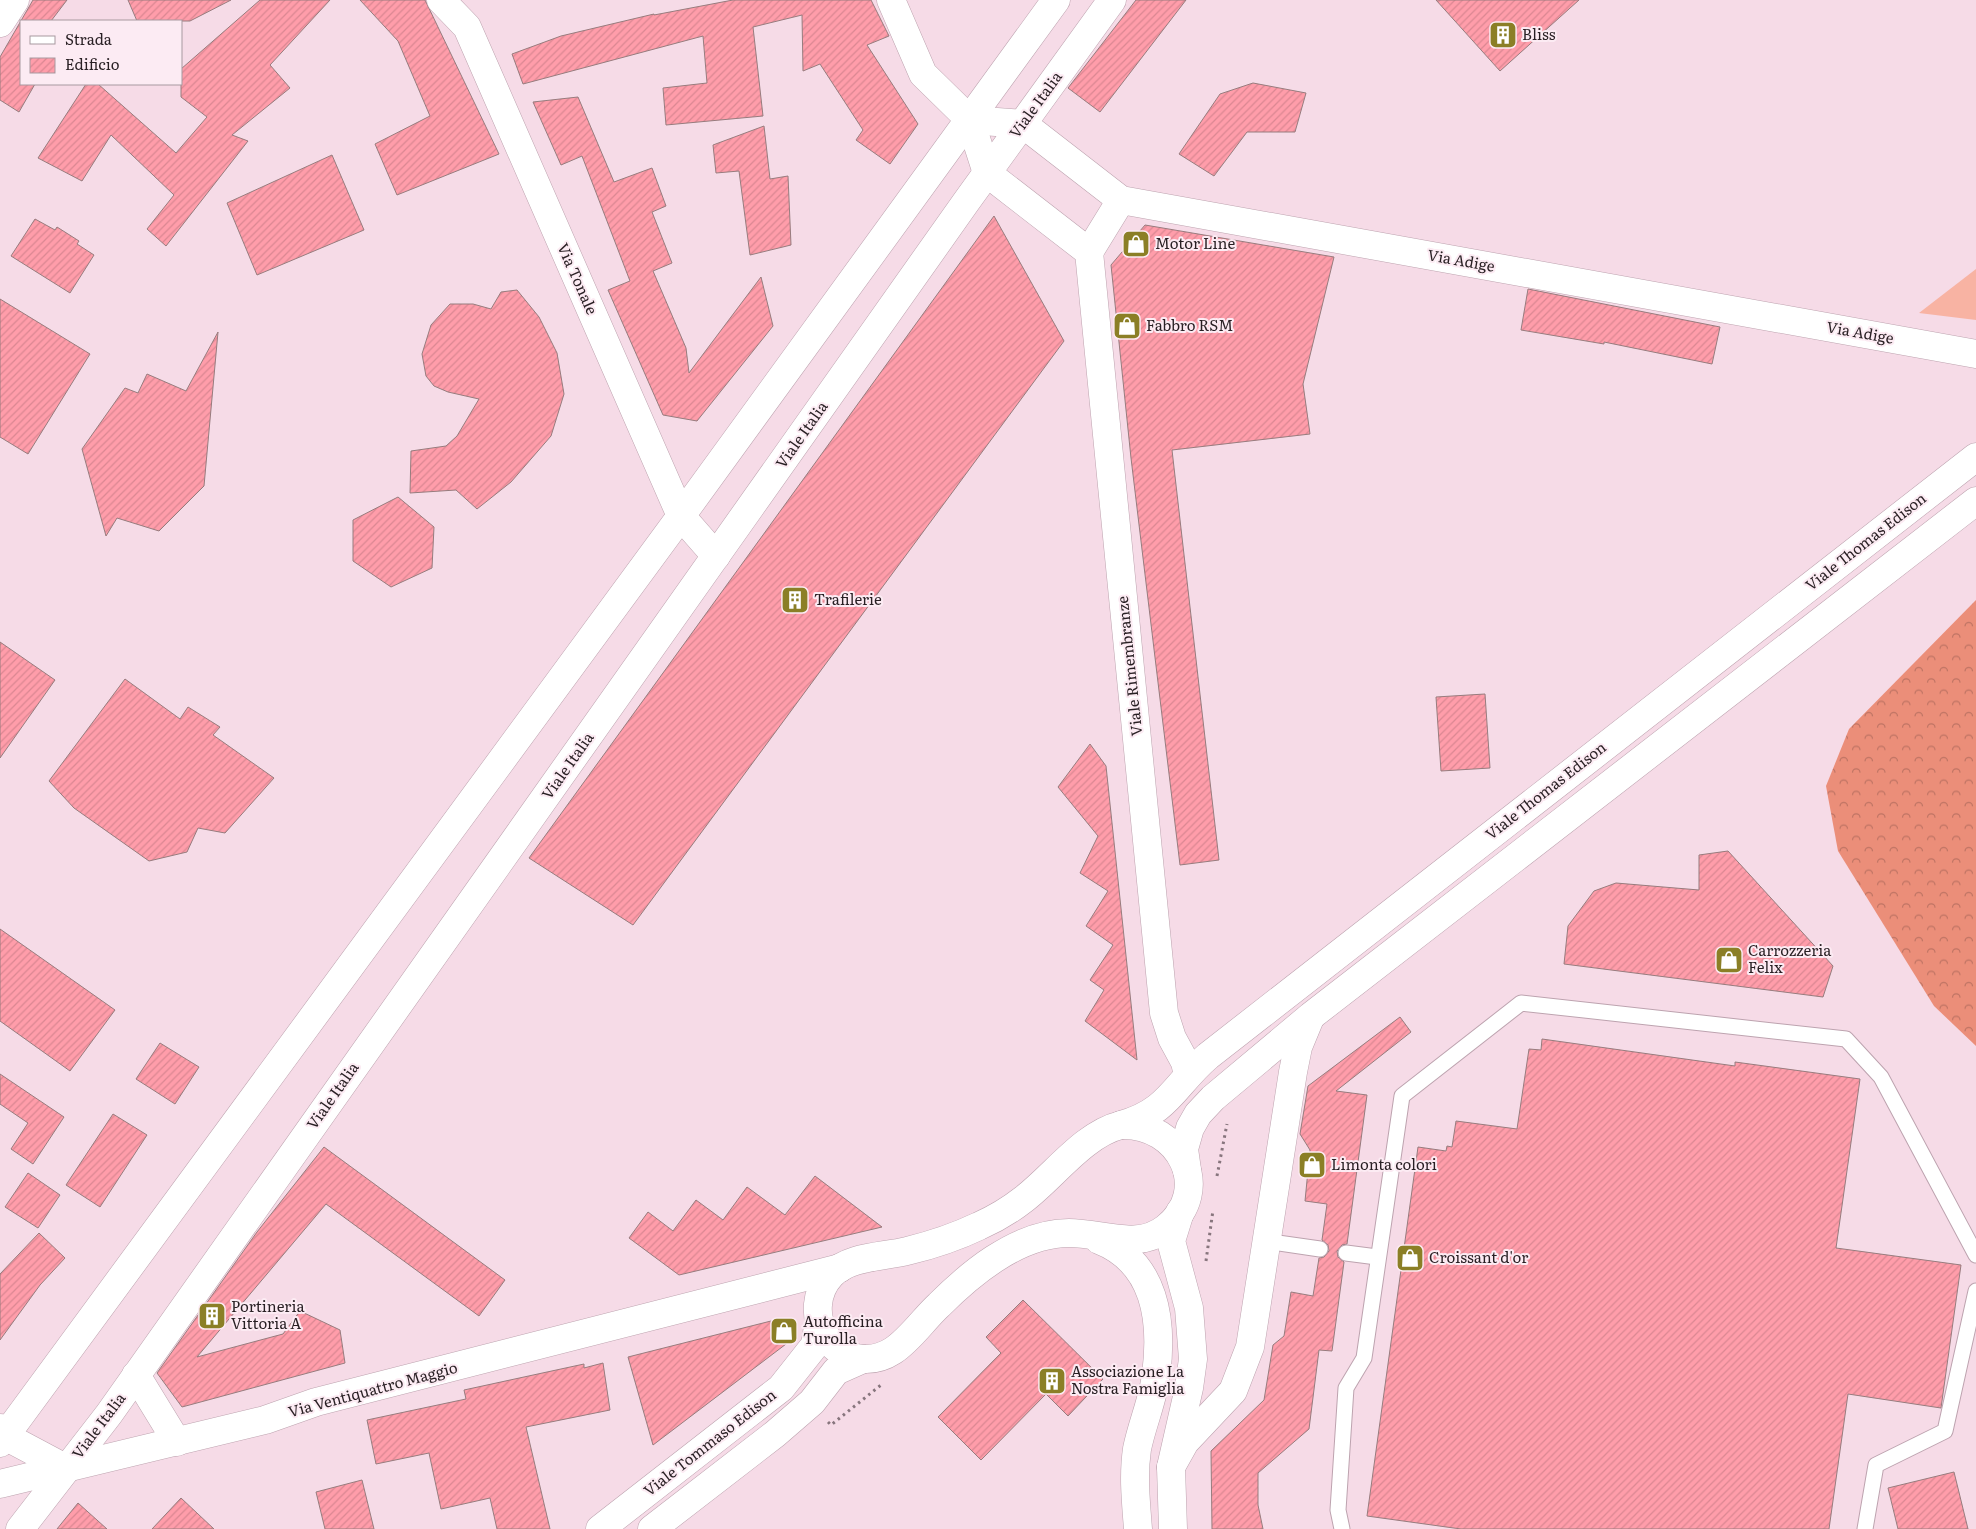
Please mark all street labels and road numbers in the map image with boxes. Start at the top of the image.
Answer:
street label: Viale Italia [1003,65,1067,142]
street label: Via Tonale [552,239,604,318]
street label: Via Adige [1426,242,1497,277]
street label: Via Adige [1825,314,1896,349]
street label: Viale Italia [769,395,833,472]
street label: Viale Thomas Edison [1800,486,1931,595]
street label: Viale Rimembranze [1110,595,1147,737]
street label: Viale Italia [535,726,599,803]
street label: Viale Thomas Edison [1480,735,1611,844]
street label: Viale Italia [300,1056,364,1133]
street label: Via Ventiquattro Maggio [285,1355,460,1422]
street label: Viale Tommaso Edison [638,1383,780,1501]
street label: Viale Italia [65,1386,131,1463]

